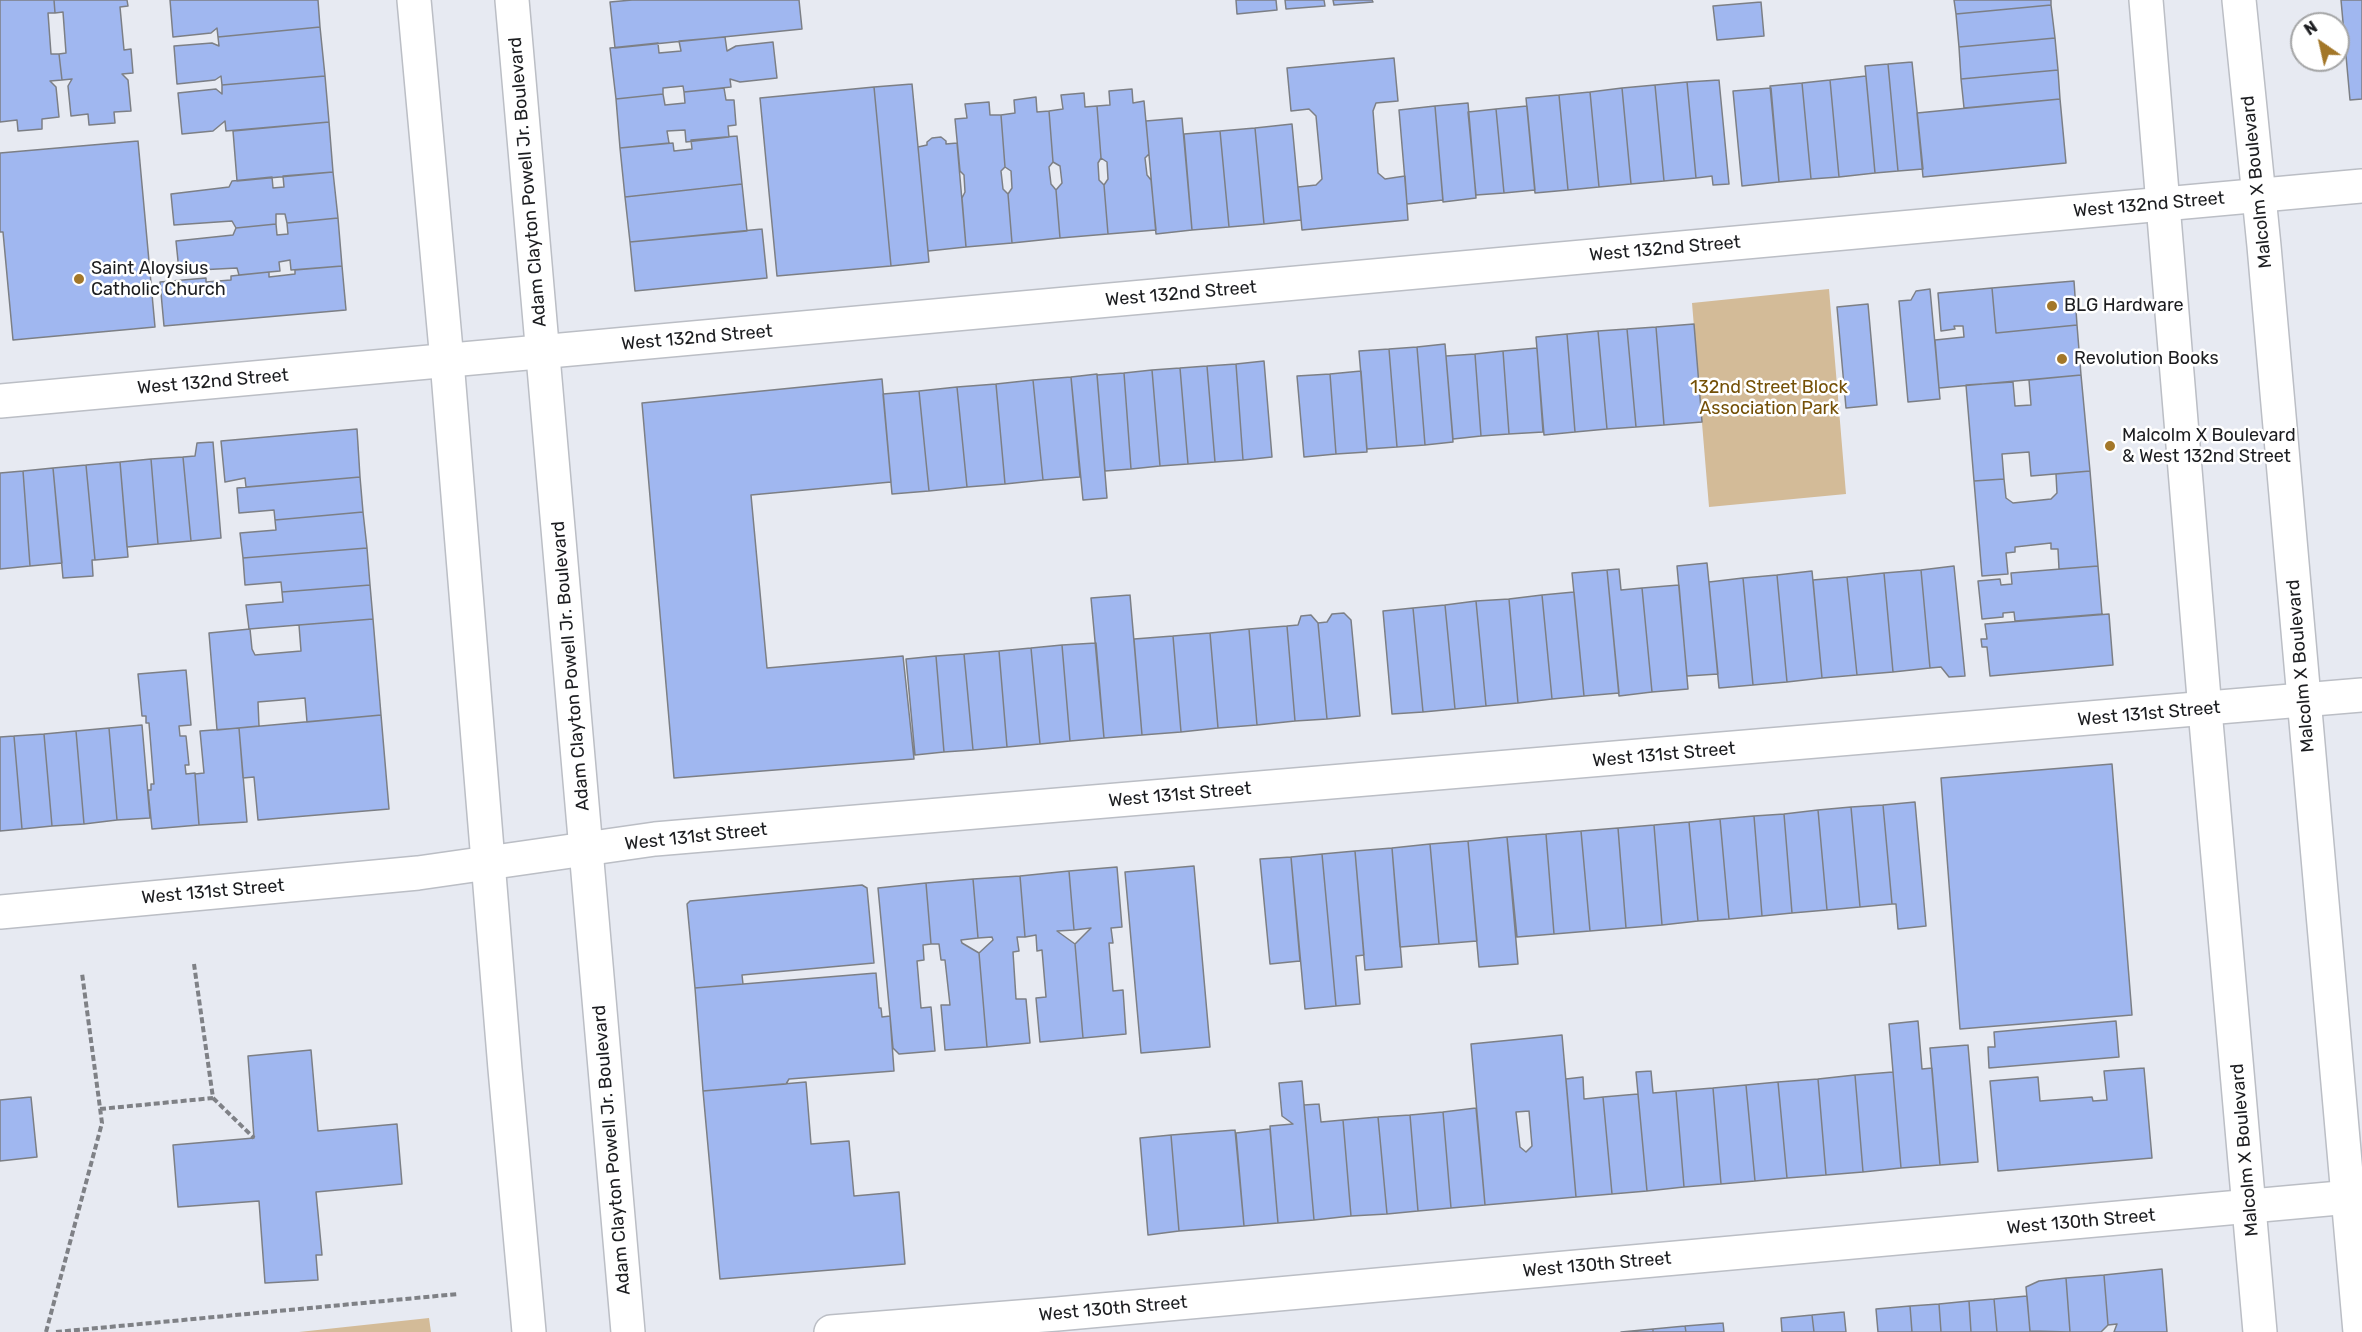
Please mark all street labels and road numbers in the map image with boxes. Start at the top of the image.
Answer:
street label: Adam Clayton Powell Jr. Boulevard [505,36,551,328]
street label: Malcolm X Boulevard [2237,95,2277,269]
street label: West 132nd Street [2072,188,2226,222]
street label: West 132nd Street [1588,232,1742,266]
street label: West 132nd Street [1104,277,1258,311]
street label: West 132nd Street [620,321,774,355]
street label: West 132nd Street [136,365,290,399]
street label: Adam Clayton Powell Jr. Boulevard [548,520,594,812]
street label: Malcolm X Boulevard [2283,579,2319,753]
street label: West 131st Street [2077,697,2221,731]
street label: West 131st Street [1592,738,1736,772]
street label: West 131st Street [1108,778,1252,812]
street label: West 131st Street [624,819,768,855]
street label: West 131st Street [141,875,285,909]
street label: Adam Clayton Powell Jr. Boulevard [589,1004,635,1296]
street label: Malcolm X Boulevard [2227,1063,2263,1237]
street label: West 130th Street [2006,1205,2156,1239]
street label: West 130th Street [1522,1248,1672,1282]
street label: West 130th Street [1038,1292,1188,1326]

